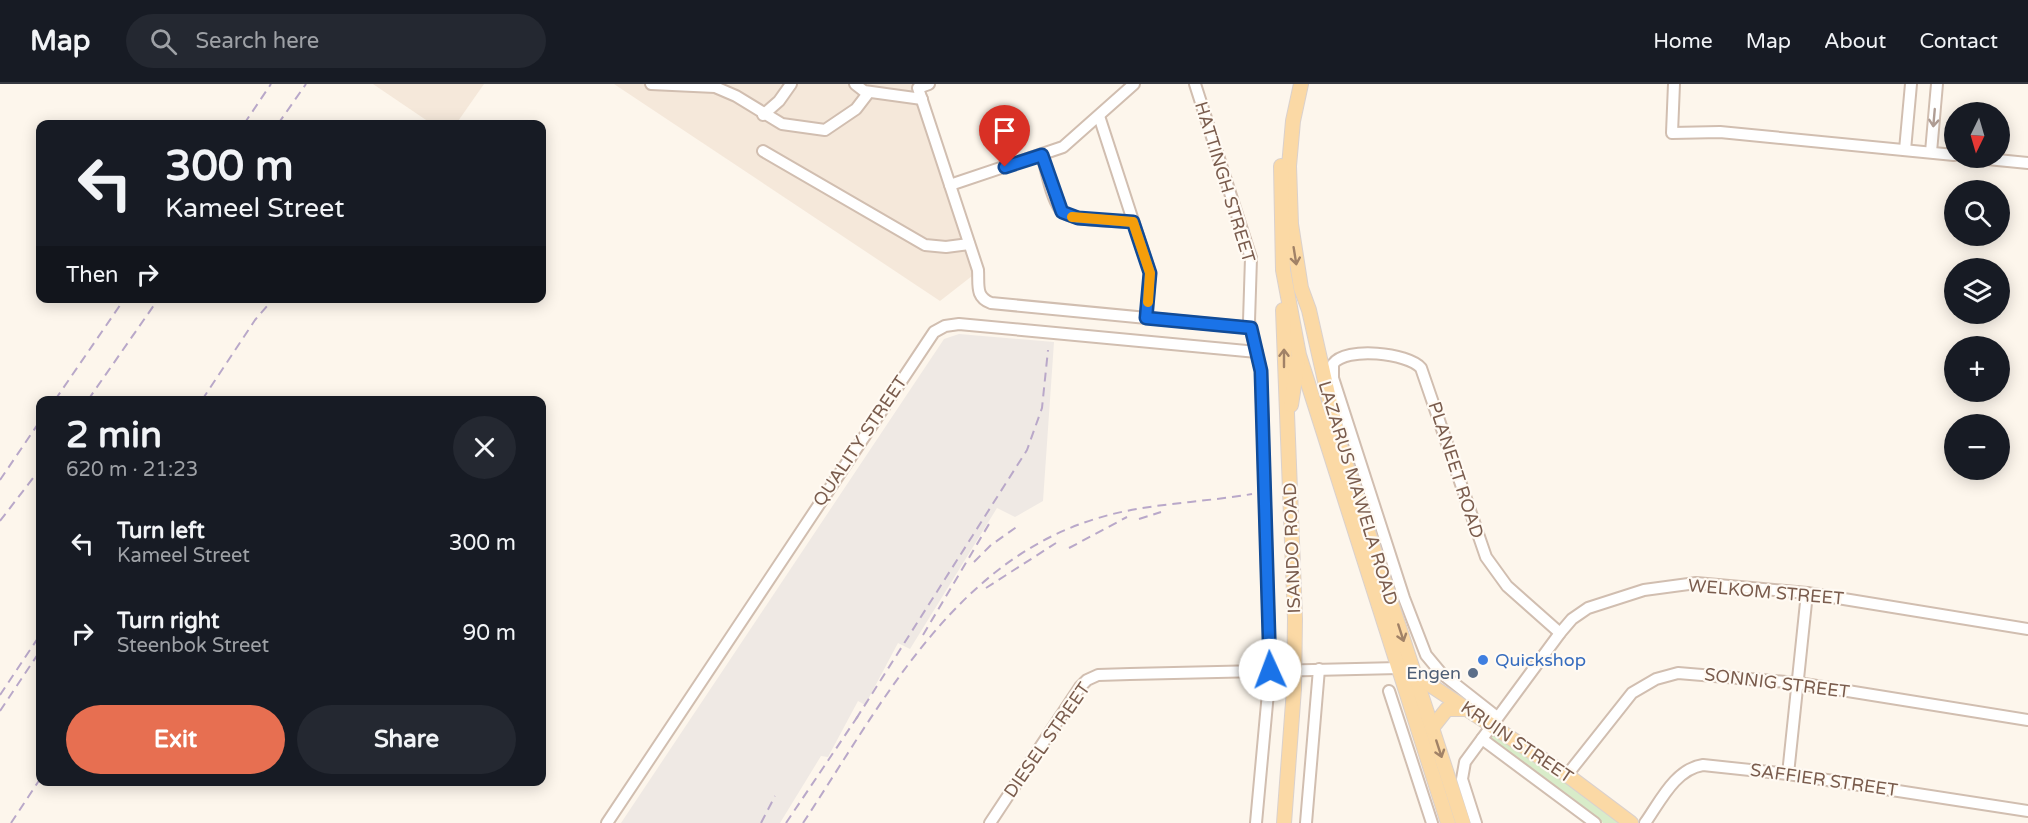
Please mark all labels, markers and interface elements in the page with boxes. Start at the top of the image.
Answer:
search box [126,14,546,68]
text: Map [30,24,90,58]
icon: search [147,25,180,58]
text: Search here [195,28,319,54]
text: Home [1653,29,1713,54]
text: Map [1746,29,1791,54]
text: About [1824,29,1886,54]
text: Contact [1919,29,1998,54]
street label: HATTINGH STREET [1190,99,1260,265]
north arrow [1944,102,2010,168]
map controls [1944,102,2010,480]
pin [979,105,1030,167]
one-way arrow [1928,108,1939,128]
icon: arrive [988,114,1021,147]
text: 300 m [165,141,294,192]
icon: left [66,144,144,222]
button: search [1944,180,2010,246]
text: Kameel Street [165,192,345,225]
one-way arrow [1290,245,1301,265]
icon: right [131,258,164,291]
button: layers [1944,258,2010,324]
text: Then [66,262,119,288]
button: + [1944,336,2010,402]
one-way arrow [1278,349,1290,369]
street label: QUALITY STREET [808,371,912,511]
street label: LAZARUS MAWELA ROAD [1313,378,1403,608]
street label: PLANEET ROAD [1423,399,1489,541]
text: 2 min [66,414,162,457]
button: − [1944,414,2010,480]
button: close [453,416,516,479]
text: 620 m · 21:23 [66,458,198,482]
street label: ISANDO ROAD [1279,482,1305,614]
text: Turn left [117,518,205,544]
icon: left [66,527,99,560]
text: 300 m [449,530,516,556]
text: Kameel Street [117,544,250,568]
street label: WELKOM STREET [1687,574,1845,610]
text: Turn right [117,608,219,634]
icon: right [66,617,99,650]
text: 90 m [462,620,516,646]
one-way arrow [1396,623,1407,642]
text: Steenbok Street [117,634,269,658]
position arrow [1238,638,1302,702]
place label: Quickshop [1495,649,1586,671]
marker: Quickshop [1476,653,1490,667]
place label: Engen [1406,662,1461,684]
street label: SONNIG STREET [1703,663,1851,703]
marker: Engen [1466,666,1480,680]
street label: DIESEL STREET [999,678,1095,802]
street label: KRUIN STREET [1457,696,1577,788]
button: Exit [66,705,285,774]
button: Share [297,705,516,774]
one-way arrow [1434,739,1445,758]
street label: SAFFIER STREET [1749,759,1899,801]

